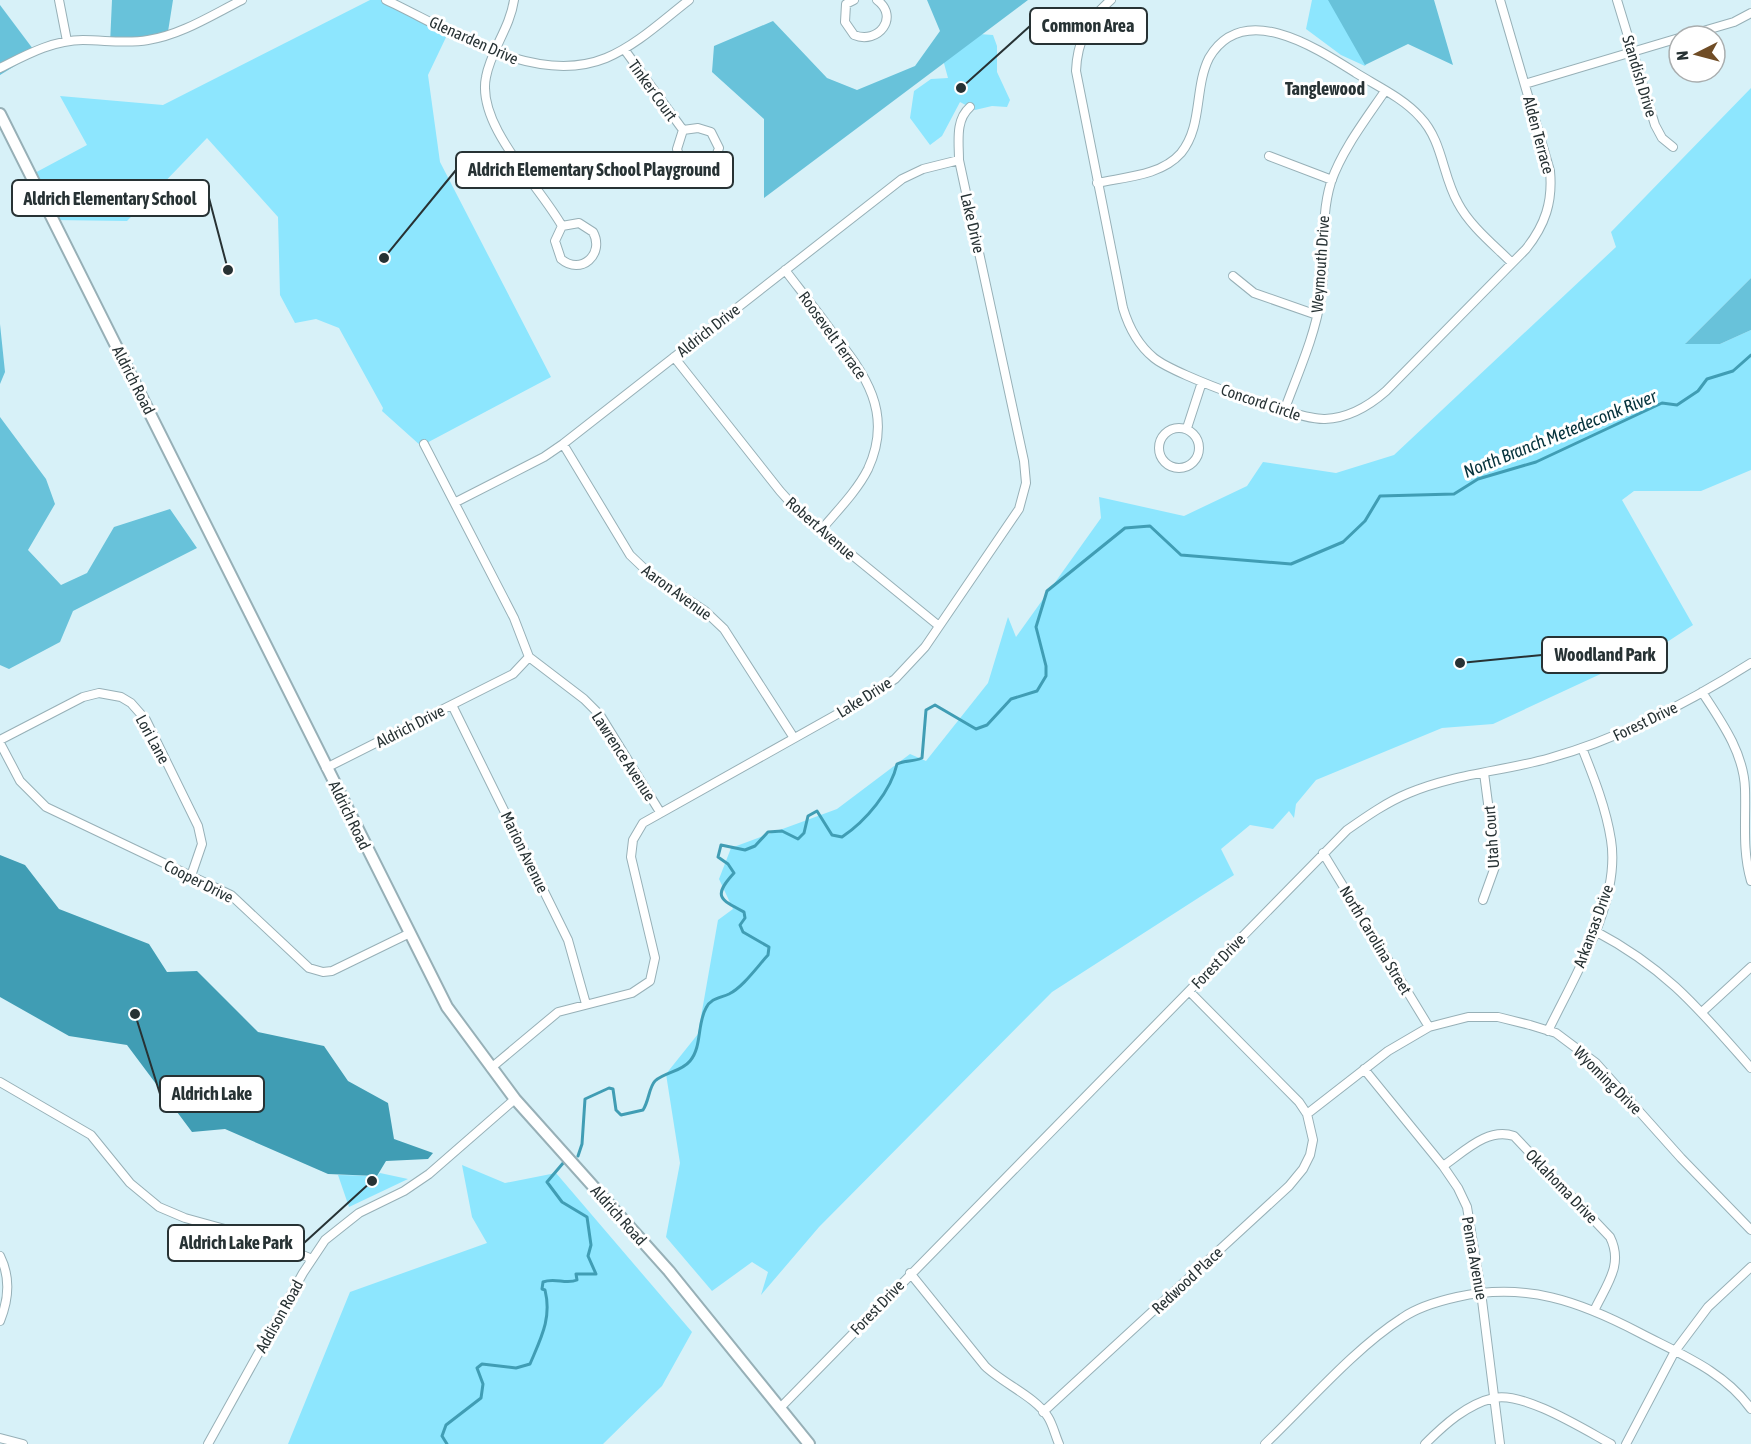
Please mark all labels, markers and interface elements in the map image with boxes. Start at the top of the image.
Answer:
callout: Common Area [1030,8,1147,44]
street label: Glenarden Drive [427,12,521,68]
text: Common Area [1042,15,1134,36]
north arrow [1667,24,1727,84]
street label: Standish Drive [1619,33,1661,119]
text: N [1673,50,1692,61]
street label: Tinker Court [625,56,681,124]
district label: Tanglewood [1285,78,1365,99]
street label: Alden Terrace [1520,94,1558,176]
callout: Aldrich Elementary School Playground [456,152,733,188]
text: Aldrich Elementary School Playground [467,159,720,180]
callout: Aldrich Elementary School [12,180,209,216]
text: Aldrich Elementary School [23,188,197,209]
street label: Lake Drive [957,191,989,255]
street label: Weymouth Drive [1308,215,1333,313]
street label: Roosevelt Terrace [795,288,871,382]
street label: Aldrich Drive [673,300,743,360]
street label: Aldrich Road [109,343,159,417]
street label: Concord Circle [1219,380,1303,424]
water label: North Branch Metedeconk River [1460,385,1660,482]
street label: Robert Avenue [783,493,859,563]
street label: Aaron Avenue [639,561,715,623]
callout: Woodland Park [1542,637,1667,673]
text: Woodland Park [1554,644,1657,665]
street label: Lake Drive [833,673,895,721]
street label: Forest Drive [1610,698,1680,744]
street label: Aldrich Drive [373,701,447,751]
street label: Lawrence Avenue [589,708,659,804]
street label: Lori Lane [132,711,174,767]
street label: Aldrich Road [326,778,374,852]
street label: Utah Court [1480,805,1502,869]
street label: Marion Avenue [498,808,552,896]
street label: Cooper Drive [161,856,237,907]
street label: North Carolina Street [1337,882,1416,998]
street label: Arkansas Drive [1570,882,1616,970]
street label: Forest Drive [1188,930,1248,992]
street label: Wyoming Drive [1570,1042,1646,1118]
callout: Aldrich Lake [160,1076,264,1112]
text: Aldrich Lake [171,1083,252,1104]
street label: Oklahoma Drive [1522,1145,1602,1227]
street label: Aldrich Road [587,1181,651,1249]
street label: Penna Avenue [1459,1215,1491,1301]
callout: Aldrich Lake Park [168,1225,304,1261]
text: Aldrich Lake Park [179,1232,293,1253]
street label: Redwood Place [1148,1243,1226,1317]
street label: Addison Road [252,1276,306,1356]
street label: Forest Drive [847,1276,907,1338]

